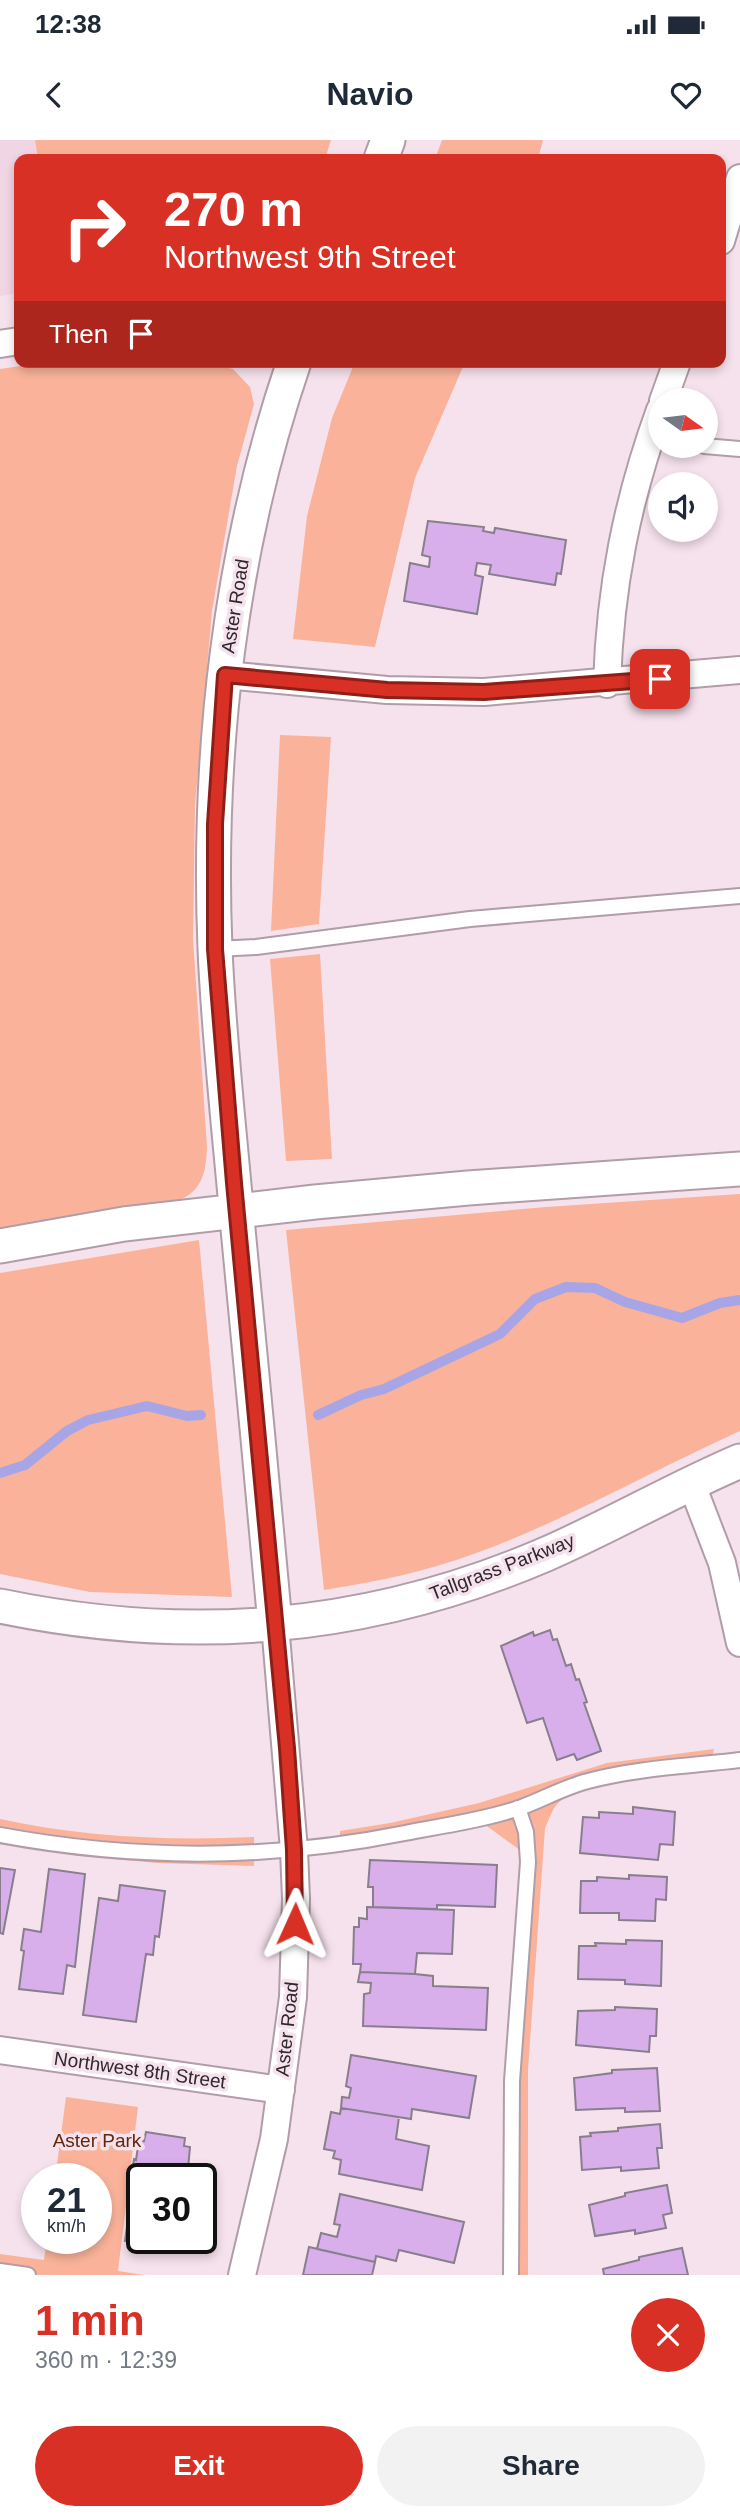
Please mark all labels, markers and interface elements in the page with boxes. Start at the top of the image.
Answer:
text: 12:38 [35,9,102,39]
icon: back [35,76,73,114]
text: Navio [326,76,414,112]
icon: heart [667,76,705,114]
icon: right [49,182,140,273]
text: 270 m [164,182,303,236]
text: Northwest 9th Street [164,239,456,275]
icon: arrive [122,315,160,353]
text: Then [49,319,108,349]
north arrow [648,388,718,458]
map controls [648,388,718,542]
button: sound [648,472,718,542]
street label: Aster Road [217,557,253,655]
pin [630,649,690,709]
icon: arrive [641,660,679,698]
street label: Tallgrass Parkway [427,1530,578,1604]
position arrow [258,1887,332,1961]
street label: Aster Road [272,1981,302,2077]
street label: Northwest 8th Street [53,2048,228,2093]
park label: Aster Park [53,2130,142,2151]
speed limit sign: 30 [126,2163,217,2254]
text: 21 [47,2180,86,2219]
text: km/h [47,2216,86,2236]
text: 1 min [35,2297,145,2344]
button: close [631,2298,705,2372]
text: 360 m · 12:39 [35,2347,177,2373]
button: Exit [35,2426,363,2506]
button: Share [377,2426,705,2506]

